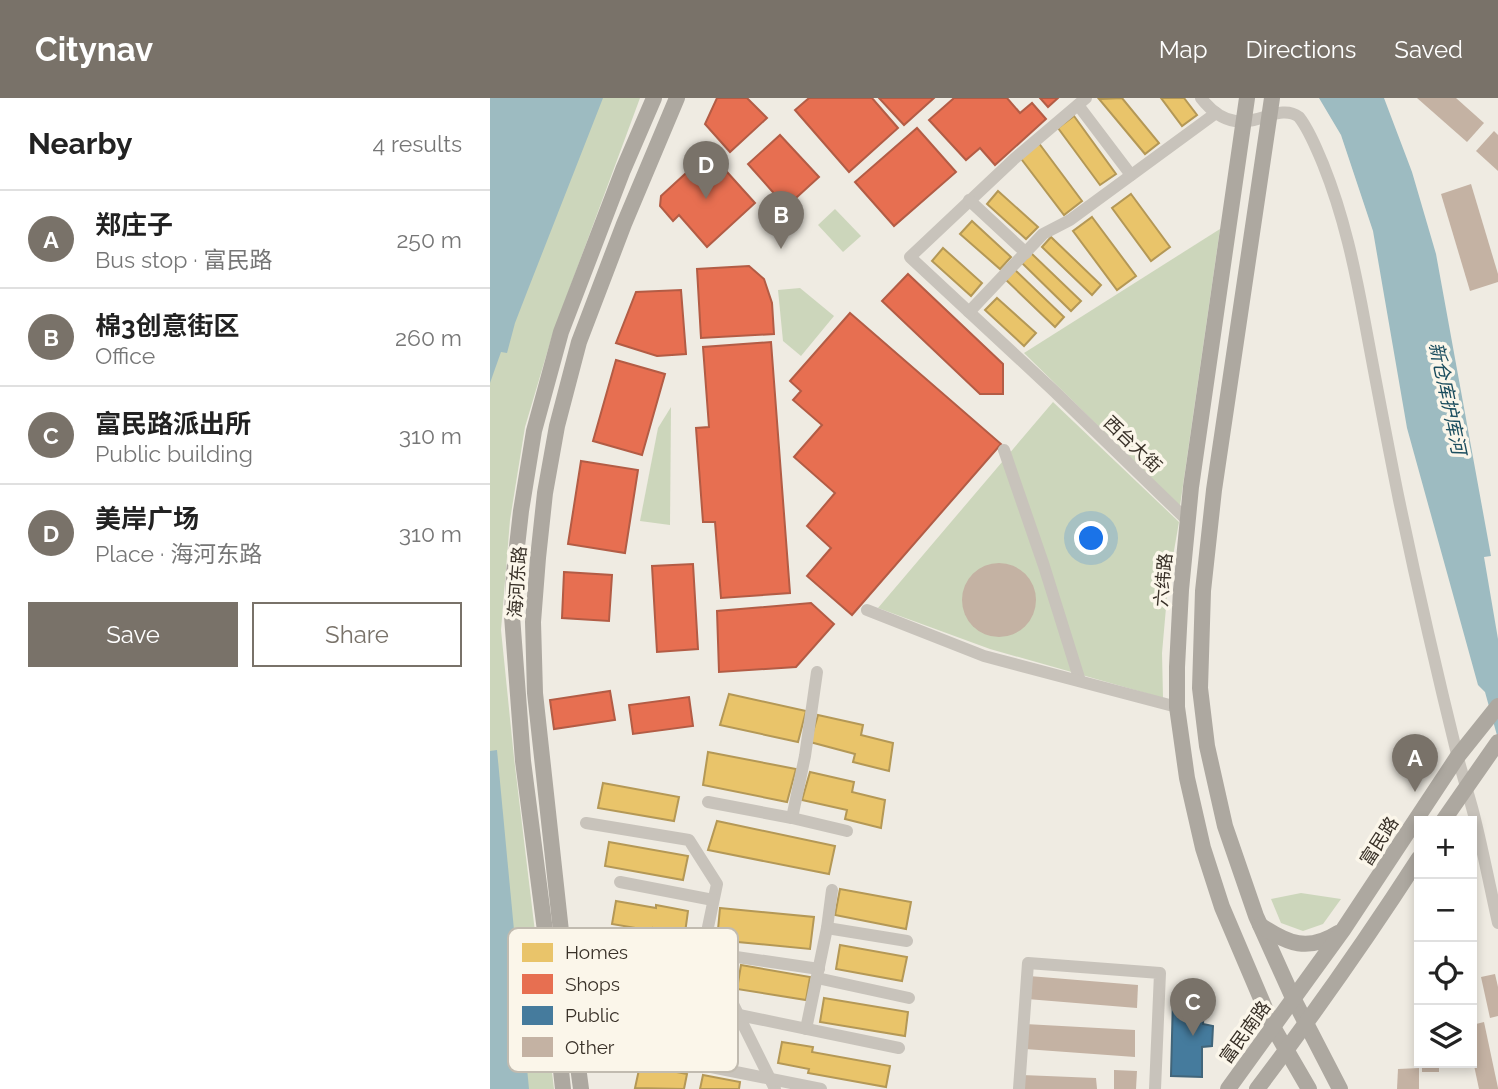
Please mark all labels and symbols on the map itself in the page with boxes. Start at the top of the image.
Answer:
pin: D [683,141,729,199]
pin: B [758,191,804,249]
water label: 新仓库护库河 [1425,340,1471,460]
street label: 西台大街 [1100,411,1166,477]
your location [1074,521,1108,555]
street label: 海河东路 [504,545,530,619]
street label: 六纬路 [1150,552,1176,608]
pin: A [1392,734,1438,792]
street label: 富民路 [1355,813,1403,869]
legend [508,928,738,1072]
text: Homes [565,941,628,963]
text: Shops [565,973,620,995]
pin: C [1170,978,1216,1036]
street label: 富民南路 [1215,997,1275,1067]
text: Public [565,1004,620,1026]
text: Other [565,1036,615,1058]

